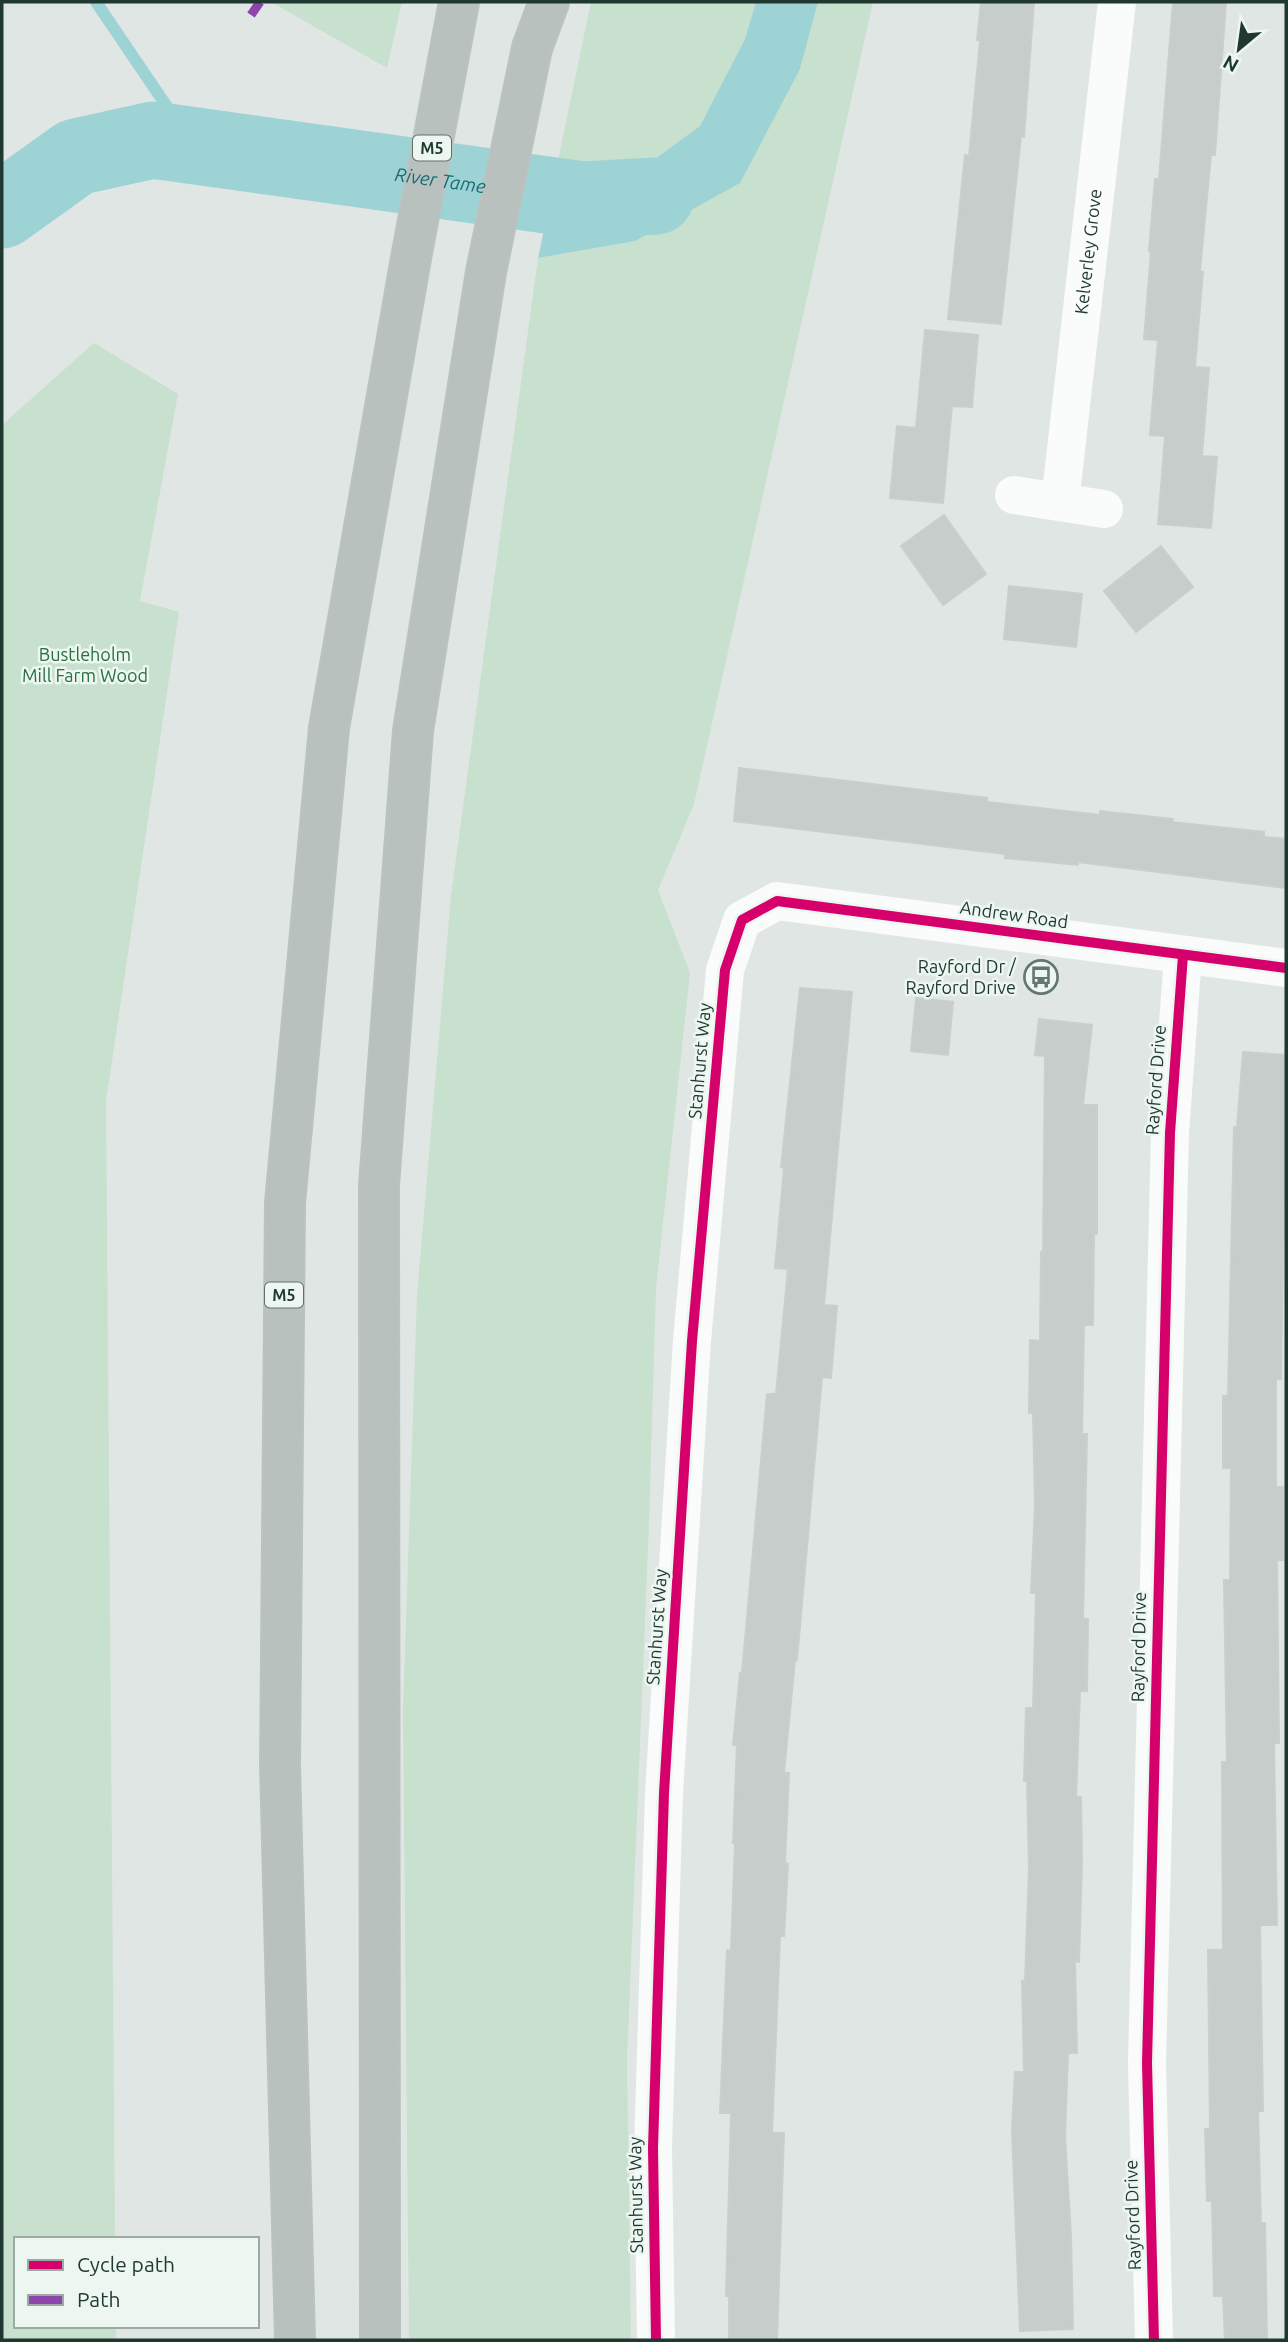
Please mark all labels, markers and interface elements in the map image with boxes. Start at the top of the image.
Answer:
north arrow [1204,14,1274,84]
text: N [1219,51,1242,77]
road number: M5 [413,136,451,160]
water label: River Tame [394,163,488,197]
street label: Kelverley Grove [1070,188,1105,315]
park label: Bustleholm Mill Farm Wood [22,644,148,685]
street label: Andrew Road [959,897,1069,931]
place label: Rayford Dr / Rayford Drive [906,956,1017,997]
bus stop icon: Rayford Dr / Rayford Drive [1022,958,1060,996]
street label: Stanhurst Way [684,1002,714,1120]
street label: Rayford Drive [1141,1024,1169,1136]
road number: M5 [265,1282,303,1308]
street label: Stanhurst Way [642,1568,670,1686]
street label: Rayford Drive [1127,1592,1149,1702]
street label: Stanhurst Way [624,2136,646,2253]
street label: Rayford Drive [1120,2159,1144,2271]
legend [14,2237,259,2328]
text: Cycle path [77,2252,175,2276]
text: Path [77,2287,120,2311]

